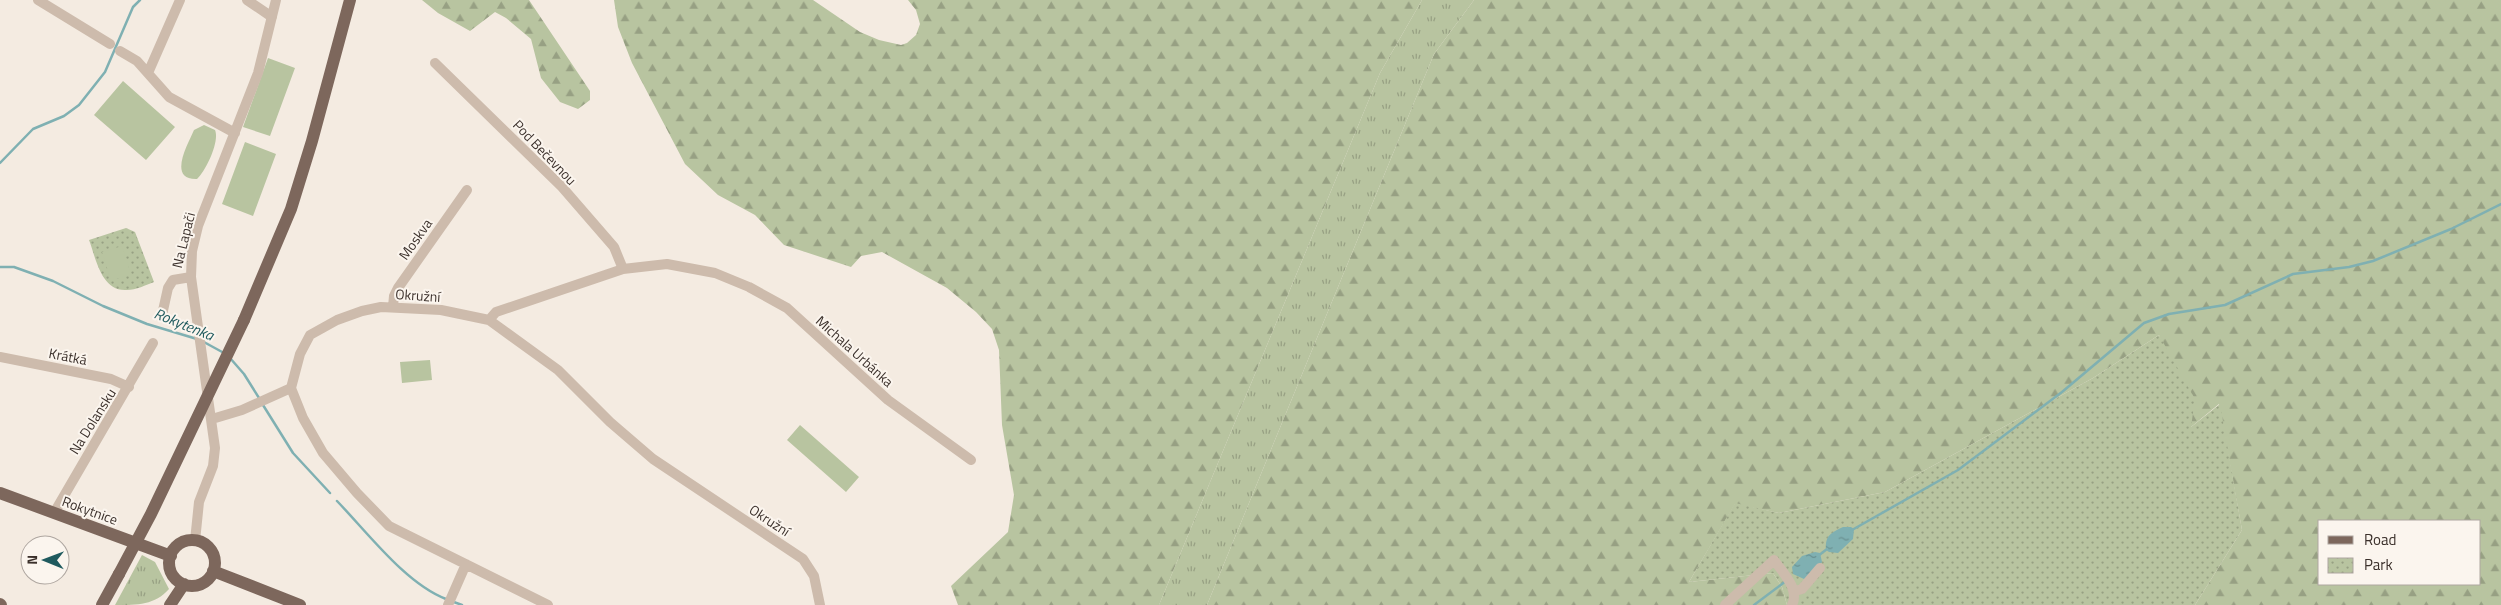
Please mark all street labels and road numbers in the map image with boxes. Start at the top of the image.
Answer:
street label: Pod Bečevnou [508,115,582,189]
street label: Na Lapači [166,210,200,270]
street label: Moskva [393,214,437,264]
street label: Okružní [395,283,442,307]
street label: Michala Urbánka [811,310,899,392]
street label: Krátká [47,342,89,370]
street label: Na Dolansku [63,384,121,458]
street label: Rokytnice [59,490,121,530]
street label: Okružní [745,499,795,542]

